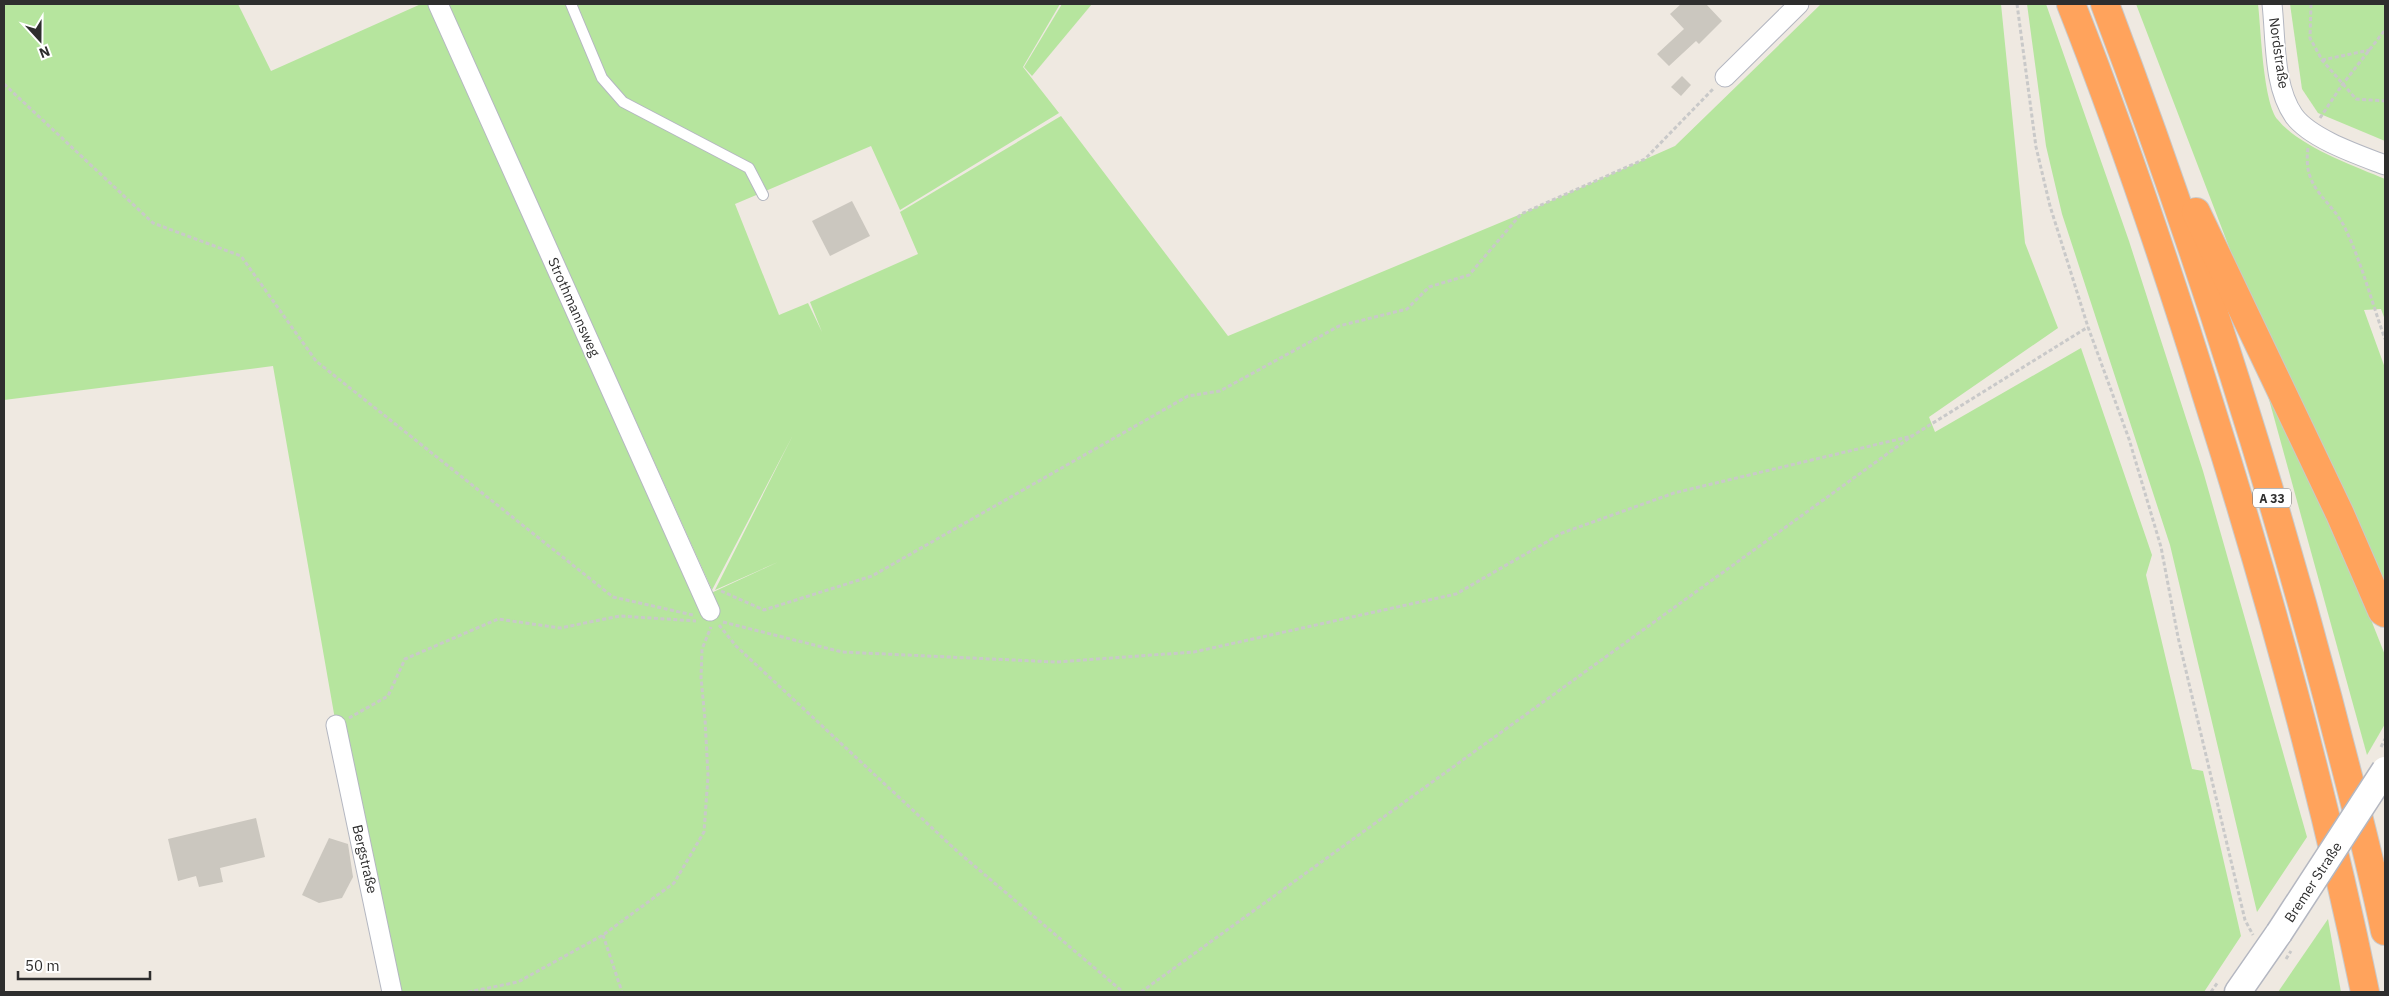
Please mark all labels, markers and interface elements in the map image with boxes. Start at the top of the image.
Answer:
north arrow [15,15,65,65]
street label: Nordstraße [2265,16,2293,90]
text: N [37,42,53,62]
street label: Strothmannsweg [544,255,604,360]
road number: A 33 [2253,488,2291,508]
street label: Bergstraße [348,823,382,895]
street label: Bremer Straße [2280,838,2346,926]
scale bar [18,948,150,980]
text: 50 m [25,956,60,975]

